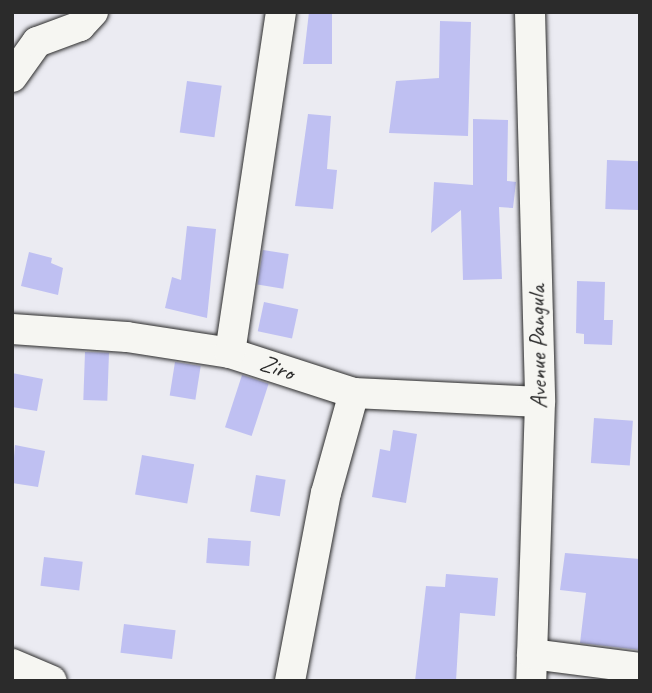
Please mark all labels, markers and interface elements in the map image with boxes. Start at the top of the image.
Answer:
street label: Avenue Pangula [523,285,553,409]
street label: Ziro [256,349,298,387]

